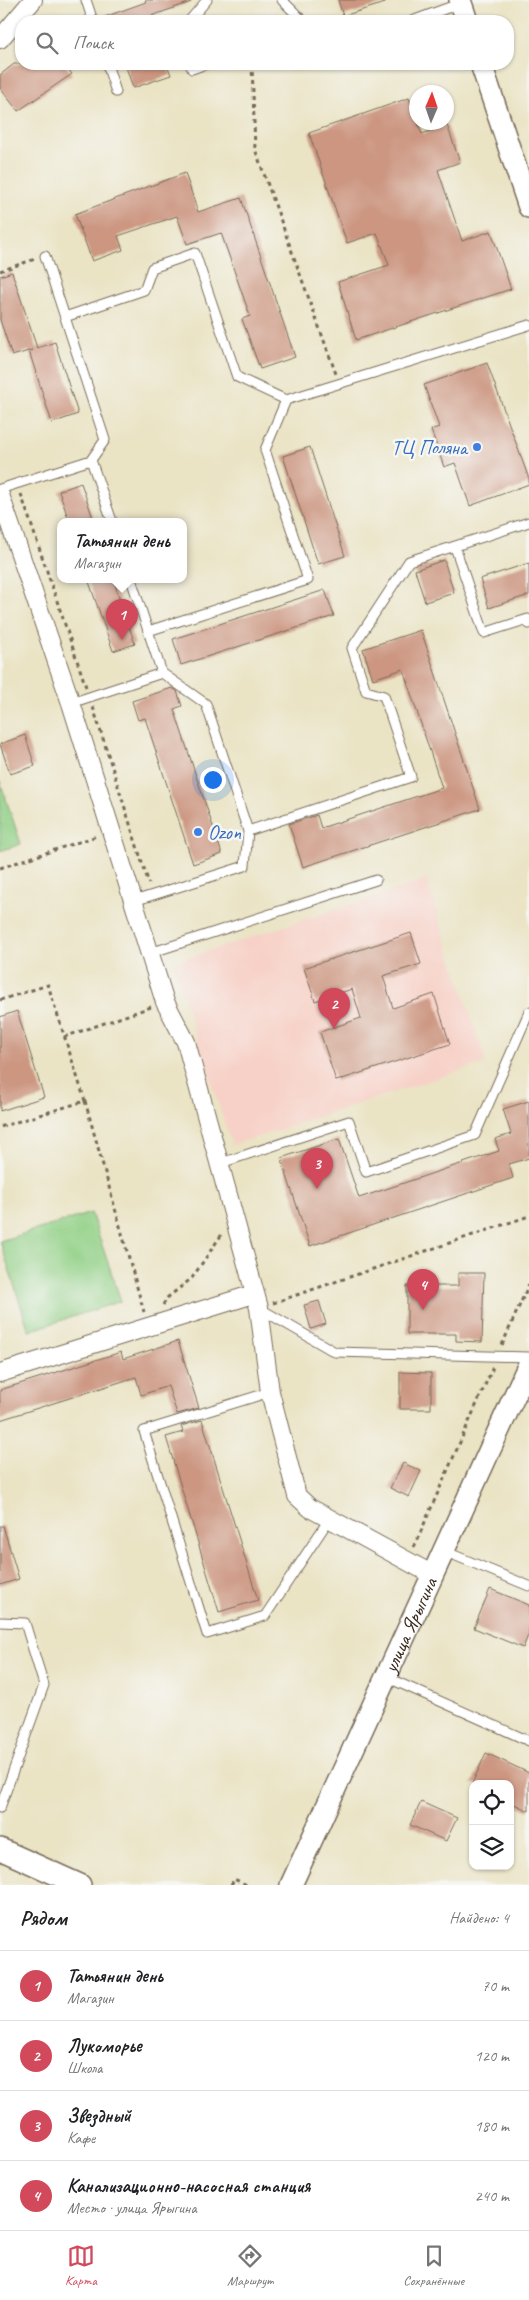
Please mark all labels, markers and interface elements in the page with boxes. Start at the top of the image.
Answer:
search box [15,15,514,70]
icon: search [33,29,61,57]
text: Поиск [73,31,113,55]
north arrow [409,85,454,130]
place label: ТЦ Поляна [392,435,469,460]
marker: ТЦ Поляна [471,441,483,453]
popup [57,518,187,583]
text: Татьянин день [74,529,170,553]
text: Магазин [74,553,121,573]
pin: 1 [106,599,138,640]
your location [200,767,226,793]
place label: Ozon [208,820,242,845]
marker: Ozon [192,826,204,838]
pin: 2 [318,988,350,1029]
pin: 3 [301,1148,333,1189]
pin: 4 [407,1269,439,1310]
street label: улица Ярыгина [377,1572,444,1677]
map controls [469,1780,514,1870]
button: locate [469,1780,514,1825]
button: layers [469,1825,514,1870]
text: Рядом [20,1905,67,1931]
text: Найдено: 4 [449,1908,509,1928]
text: Татьянин день [67,1964,163,1988]
text: 1 [32,1976,40,1996]
text: 70 m [482,1976,509,1996]
text: Магазин [67,1988,114,2008]
text: Лукоморье [67,2034,141,2058]
text: 2 [32,2046,40,2066]
text: 120 m [475,2046,509,2066]
text: Школа [67,2058,102,2078]
text: Звездный [67,2104,131,2128]
text: 3 [32,2116,40,2136]
text: 180 m [475,2116,509,2136]
text: Кафе [67,2128,95,2148]
text: Канализационно-насосная станция [67,2174,310,2198]
text: 4 [32,2186,40,2206]
text: 240 m [475,2186,509,2206]
text: Место · улица Ярыгина [67,2198,197,2218]
tab: Карта [65,2242,97,2289]
tab: Маршрут [227,2242,273,2289]
tab: Сохранённые [403,2242,464,2289]

